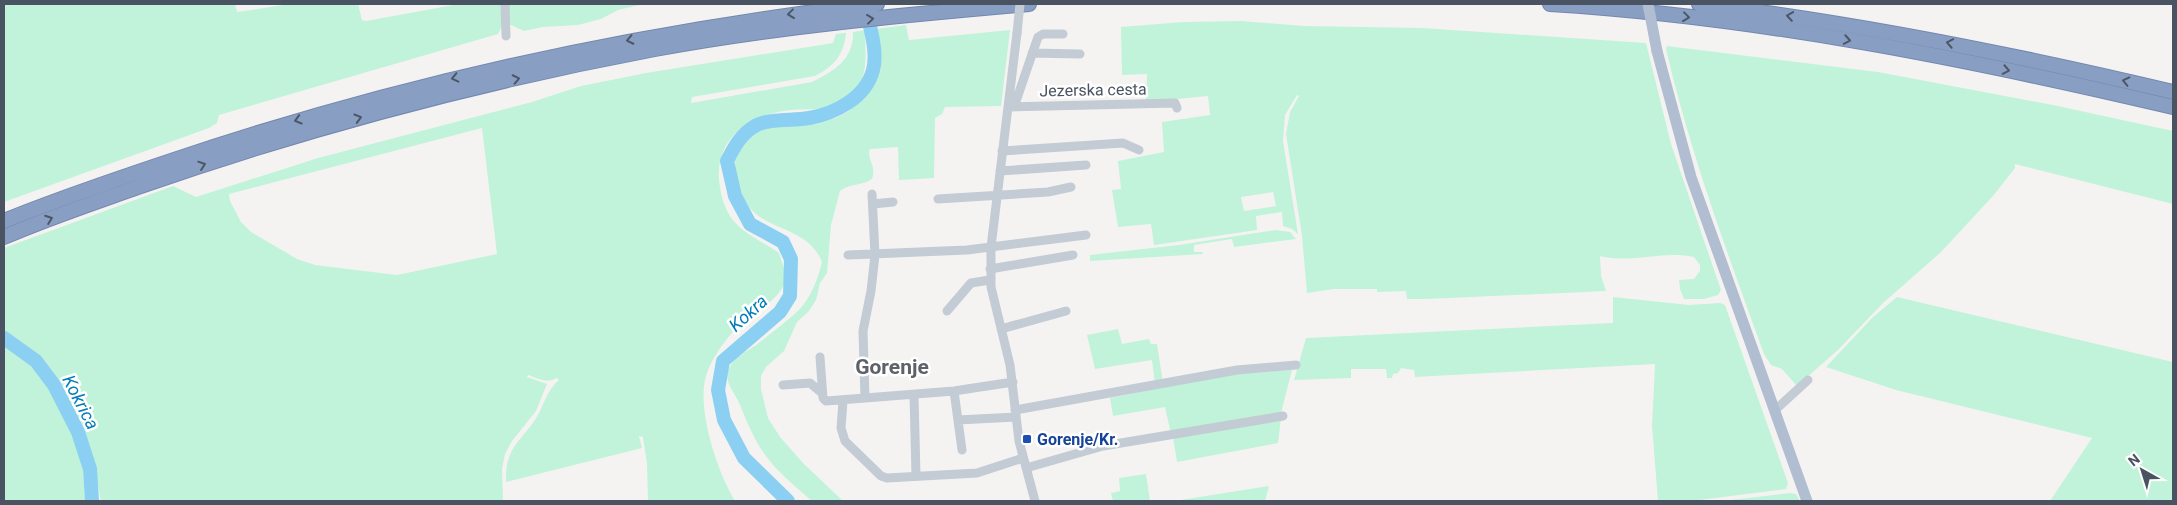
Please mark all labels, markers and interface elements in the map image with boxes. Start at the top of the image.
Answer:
one-way arrow [786,8,794,19]
one-way arrow [1682,11,1690,22]
one-way arrow [1785,11,1793,22]
one-way arrow [867,14,875,25]
one-way arrow [626,34,635,45]
one-way arrow [1843,34,1851,45]
one-way arrow [1945,39,1954,49]
one-way arrow [2002,64,2011,75]
one-way arrow [450,72,459,83]
one-way arrow [511,74,520,85]
one-way arrow [2121,76,2130,87]
street label: Jezerska cesta [1039,80,1147,100]
one-way arrow [353,113,361,123]
one-way arrow [294,115,302,125]
one-way arrow [198,161,206,171]
one-way arrow [44,215,53,225]
water label: Kokra [724,290,772,336]
district label: Gorenje [855,355,929,379]
water label: Kokrica [58,371,104,433]
place label: Gorenje/Kr. [1037,430,1118,449]
marker: Gorenje/Kr. [1021,433,1033,445]
north arrow [2117,445,2167,495]
text: N [2125,451,2143,469]

